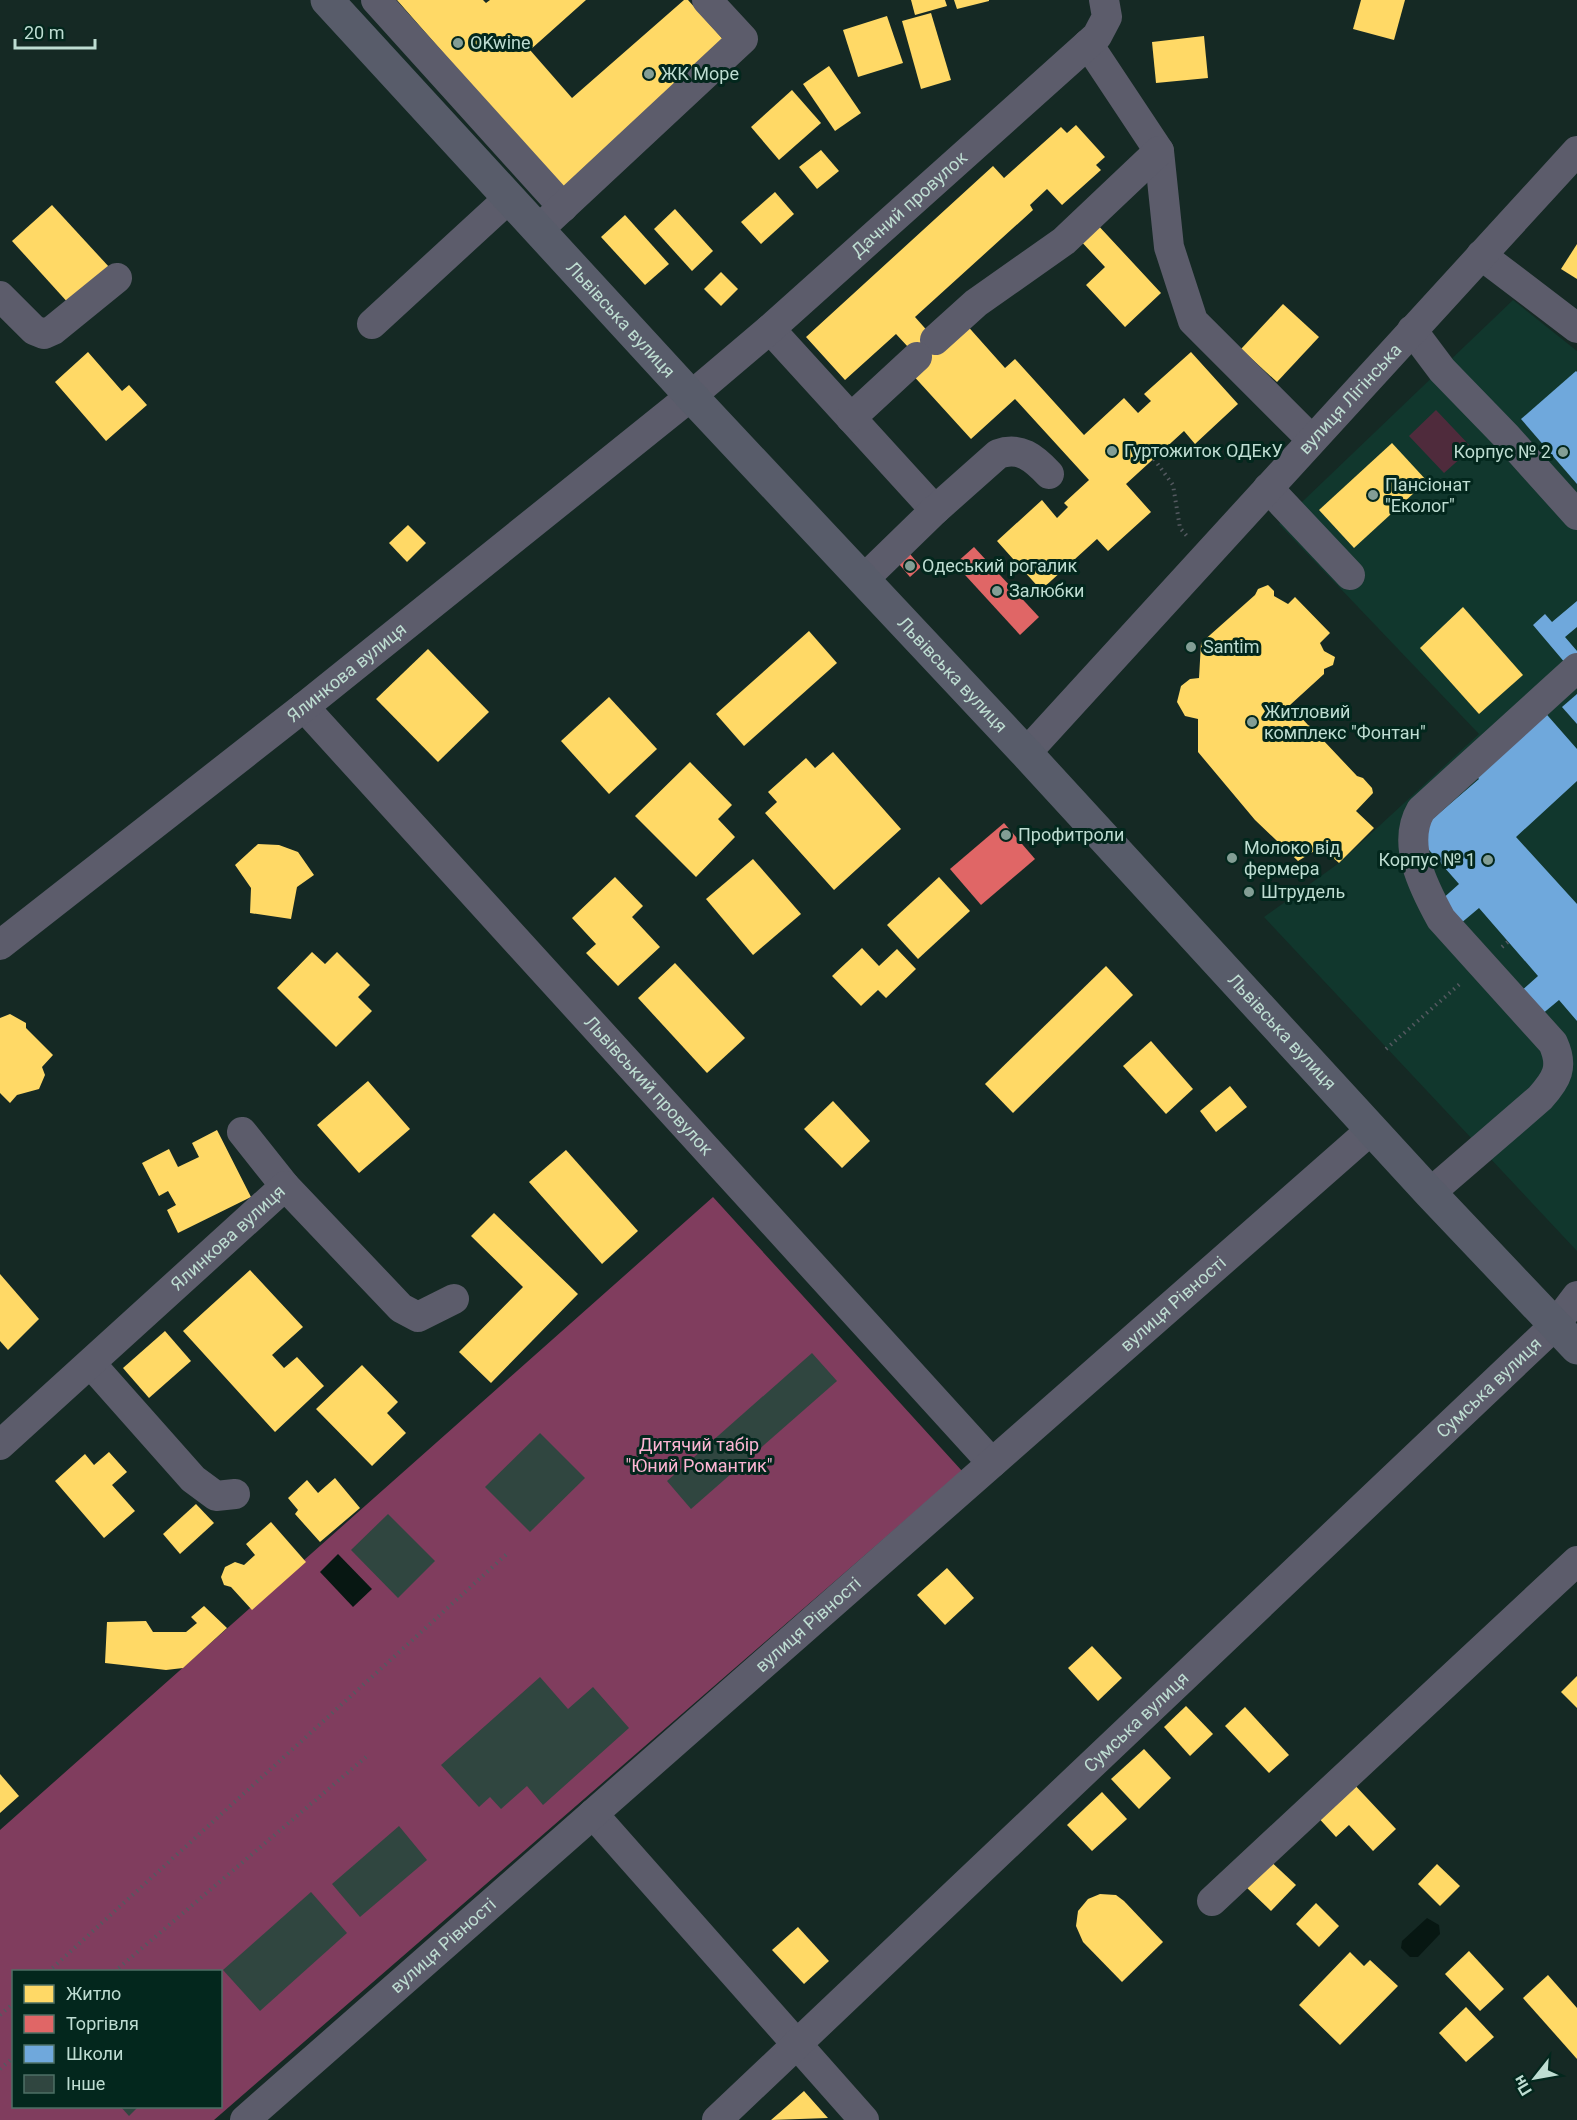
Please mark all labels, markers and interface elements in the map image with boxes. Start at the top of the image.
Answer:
scale bar [15,12,94,50]
text: 20 m [24,22,64,43]
place label: OKwine [470,32,531,53]
marker: OKwine [451,36,465,50]
place label: ЖК Море [661,63,739,84]
marker: ЖК Море [642,67,656,81]
street label: Дачний провулок [847,146,971,261]
street label: Львівська вулиця [562,257,680,382]
street label: вулиця Лігінська [1294,339,1406,458]
place label: Гуртожиток ОДЕкУ [1124,440,1283,461]
place label: Корпус № 2 [1454,441,1551,462]
marker: Гуртожиток ОДЕкУ [1105,444,1119,458]
marker: Корпус № 2 [1556,445,1570,459]
place label: Пансіонат "Еколог" [1385,474,1471,516]
marker: Пансіонат "Еколог" [1366,488,1380,502]
place label: Одеський рогалик [922,555,1077,576]
marker: Одеський рогалик [903,559,917,573]
place label: Залюбки [1009,580,1085,601]
marker: Залюбки [990,584,1004,598]
street label: Львівська вулиця [894,612,1012,736]
street label: Ялинкова вулиця [283,618,410,726]
place label: Santim [1203,636,1259,657]
marker: Santim [1184,640,1198,654]
place label: Житловий комплекс "Фонтан" [1264,701,1426,743]
marker: Житловий комплекс "Фонтан" [1245,715,1259,729]
place label: Профитроли [1018,824,1124,845]
marker: Профитроли [999,828,1013,842]
place label: Молоко від фермера [1244,837,1340,879]
place label: Корпус № 1 [1379,849,1476,870]
marker: Молоко від фермера [1225,851,1239,865]
marker: Корпус № 1 [1481,853,1495,867]
place label: Штрудель [1261,881,1345,902]
marker: Штрудель [1242,885,1256,899]
street label: Львівська вулиця [1224,969,1341,1094]
street label: Львівський провулок [580,1011,718,1160]
street label: Ялинкова вулиця [166,1180,289,1295]
street label: вулиця Рівності [1116,1251,1230,1355]
street label: Сумська вулиця [1432,1333,1545,1442]
park label: Дитячий табір "Юний Романтик" [625,1434,773,1476]
street label: вулиця Рівності [751,1572,865,1676]
street label: Сумська вулиця [1079,1667,1193,1776]
street label: вулиця Рівності [386,1893,500,1997]
legend [12,1970,222,2108]
text: Житло [66,1983,121,2004]
text: Торгівля [66,2013,139,2034]
text: Школи [66,2043,123,2064]
north arrow [1505,2048,1565,2108]
text: Пн [1509,2072,1536,2099]
text: Інше [66,2073,105,2094]

